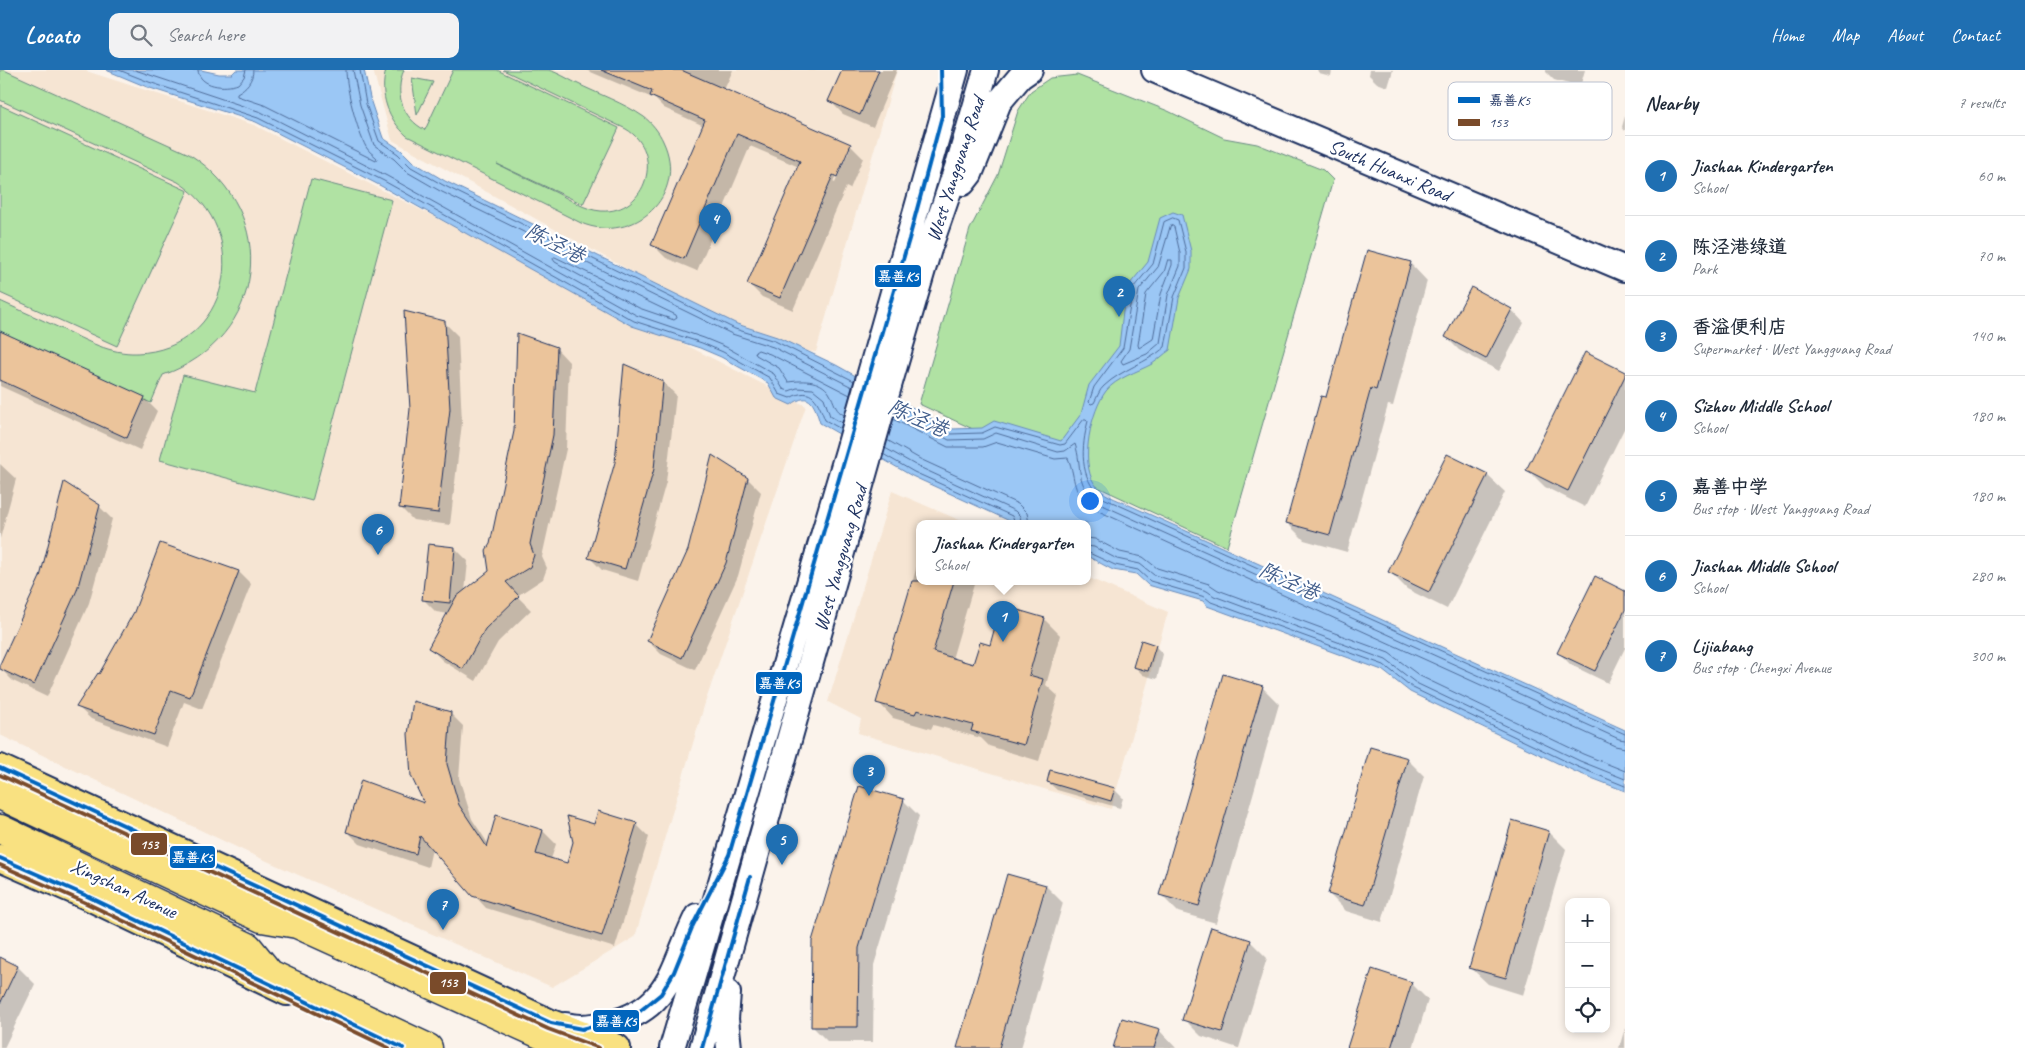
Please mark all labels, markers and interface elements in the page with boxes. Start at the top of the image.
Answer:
search box [109,13,459,58]
text: Locato [25,20,79,50]
icon: search [127,21,155,49]
text: Search here [167,23,245,47]
text: Home [1771,24,1804,46]
text: Map [1832,24,1859,46]
text: About [1887,24,1923,46]
text: Contact [1951,24,2000,46]
legend [1448,82,1612,140]
text: Nearby [1645,90,1698,116]
street label: West Yangguang Road [920,91,992,244]
text: 嘉善K5 [1489,92,1531,109]
text: 7 results [1958,93,2005,113]
text: 153 [1489,114,1510,131]
street label: South Huanxi Road [1325,133,1458,209]
text: Jiashan Kindergarten [1692,154,1833,178]
text: 1 [1657,166,1665,186]
text: 60 m [1978,166,2005,186]
text: School [1692,178,1726,198]
pin: 4 [699,203,731,244]
water label: 陈泾港 [521,217,591,270]
text: 陈泾港绿道 [1692,235,1787,259]
text: 2 [1657,246,1665,266]
text: 70 m [1978,246,2005,266]
text: Park [1692,259,1717,279]
line badge: 嘉善K5 [874,264,922,288]
text: 嘉善K5 [877,268,921,285]
pin: 2 [1103,276,1135,317]
text: 香溢便利店 [1692,315,1787,339]
text: 3 [1657,326,1665,346]
text: 140 m [1971,326,2005,346]
text: Supermarket · West Yangguang Road [1692,339,1891,359]
water label: 陈泾港 [884,393,954,444]
text: Sizhou Middle School [1692,394,1829,418]
text: 4 [1657,406,1665,426]
text: 180 m [1971,406,2005,426]
text: School [1692,418,1726,438]
text: 嘉善中学 [1692,475,1768,499]
street label: West Yangguang Road [808,479,874,634]
text: 5 [1658,486,1664,506]
text: 180 m [1971,486,2005,506]
your location [1077,488,1103,514]
text: Bus stop · West Yangguang Road [1692,499,1869,519]
pin: 6 [362,514,394,555]
popup [916,520,1091,585]
text: Jiashan Kindergarten [933,531,1074,555]
text: Jiashan Middle School [1692,554,1836,578]
text: School [933,555,968,575]
water label: 陈泾港 [1255,556,1325,607]
text: 6 [1657,566,1665,586]
text: 280 m [1971,566,2005,586]
text: School [1692,578,1726,598]
pin: 1 [987,601,1019,642]
text: Lijiabang [1692,634,1752,658]
text: 7 [1657,646,1665,666]
text: 300 m [1971,646,2005,666]
text: Bus stop · Chengxi Avenue [1692,658,1831,678]
line badge: 嘉善K5 [755,671,803,695]
text: 嘉善K5 [758,675,802,692]
pin: 3 [853,755,885,796]
pin: 5 [766,824,798,865]
line badge: 153 [130,832,168,856]
text: 153 [140,836,160,853]
line badge: 嘉善K5 [169,845,216,869]
text: 嘉善K5 [171,849,215,866]
street label: Xingshan Avenue [67,853,182,925]
pin: 7 [427,889,459,930]
map controls [1565,898,1610,1033]
button: + [1565,898,1610,943]
button: − [1565,943,1610,988]
line badge: 153 [429,971,467,995]
text: 153 [439,974,459,991]
button: locate [1565,988,1610,1033]
line badge: 嘉善K5 [592,1009,640,1033]
text: 嘉善K5 [595,1013,639,1030]

